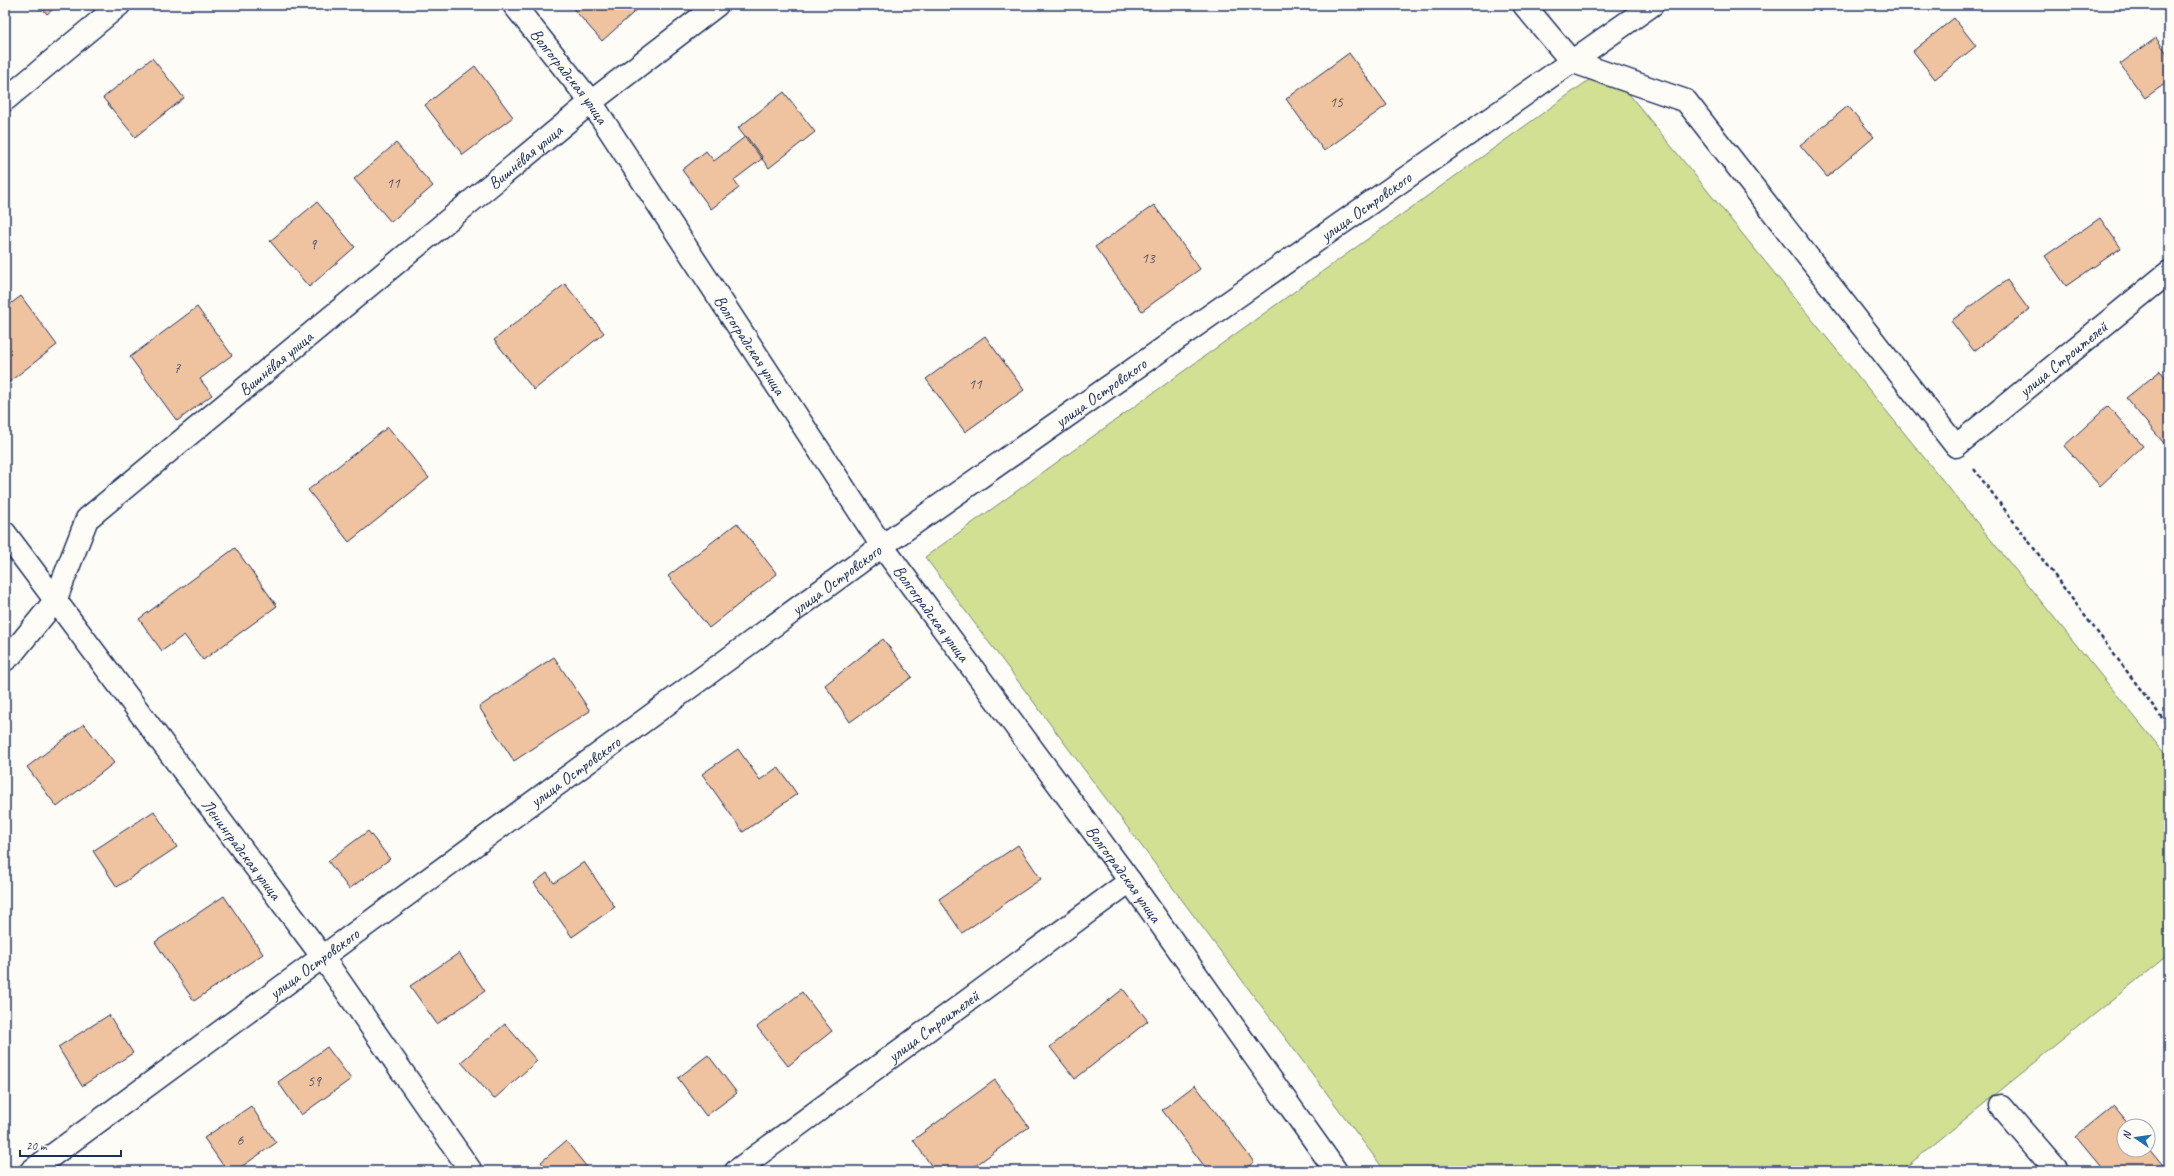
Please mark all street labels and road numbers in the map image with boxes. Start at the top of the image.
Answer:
street label: Волгоградская улица [526,24,613,129]
street label: Вишнёвая улица [484,119,568,194]
street label: улица Островского [1315,167,1416,246]
street label: Волгоградская улица [709,291,791,400]
street label: улица Строителей [2014,316,2113,402]
street label: Вишнёвая улица [234,326,318,400]
street label: улица Островского [1050,353,1151,433]
street label: улица Островского [786,539,886,621]
street label: Волгоградская улица [888,561,975,667]
street label: улица Островского [525,731,625,812]
street label: Ленинградская улица [197,795,287,905]
street label: Волгоградская улица [1081,821,1167,927]
street label: улица Островского [264,923,364,1004]
street label: улица Строителей [883,985,984,1067]

